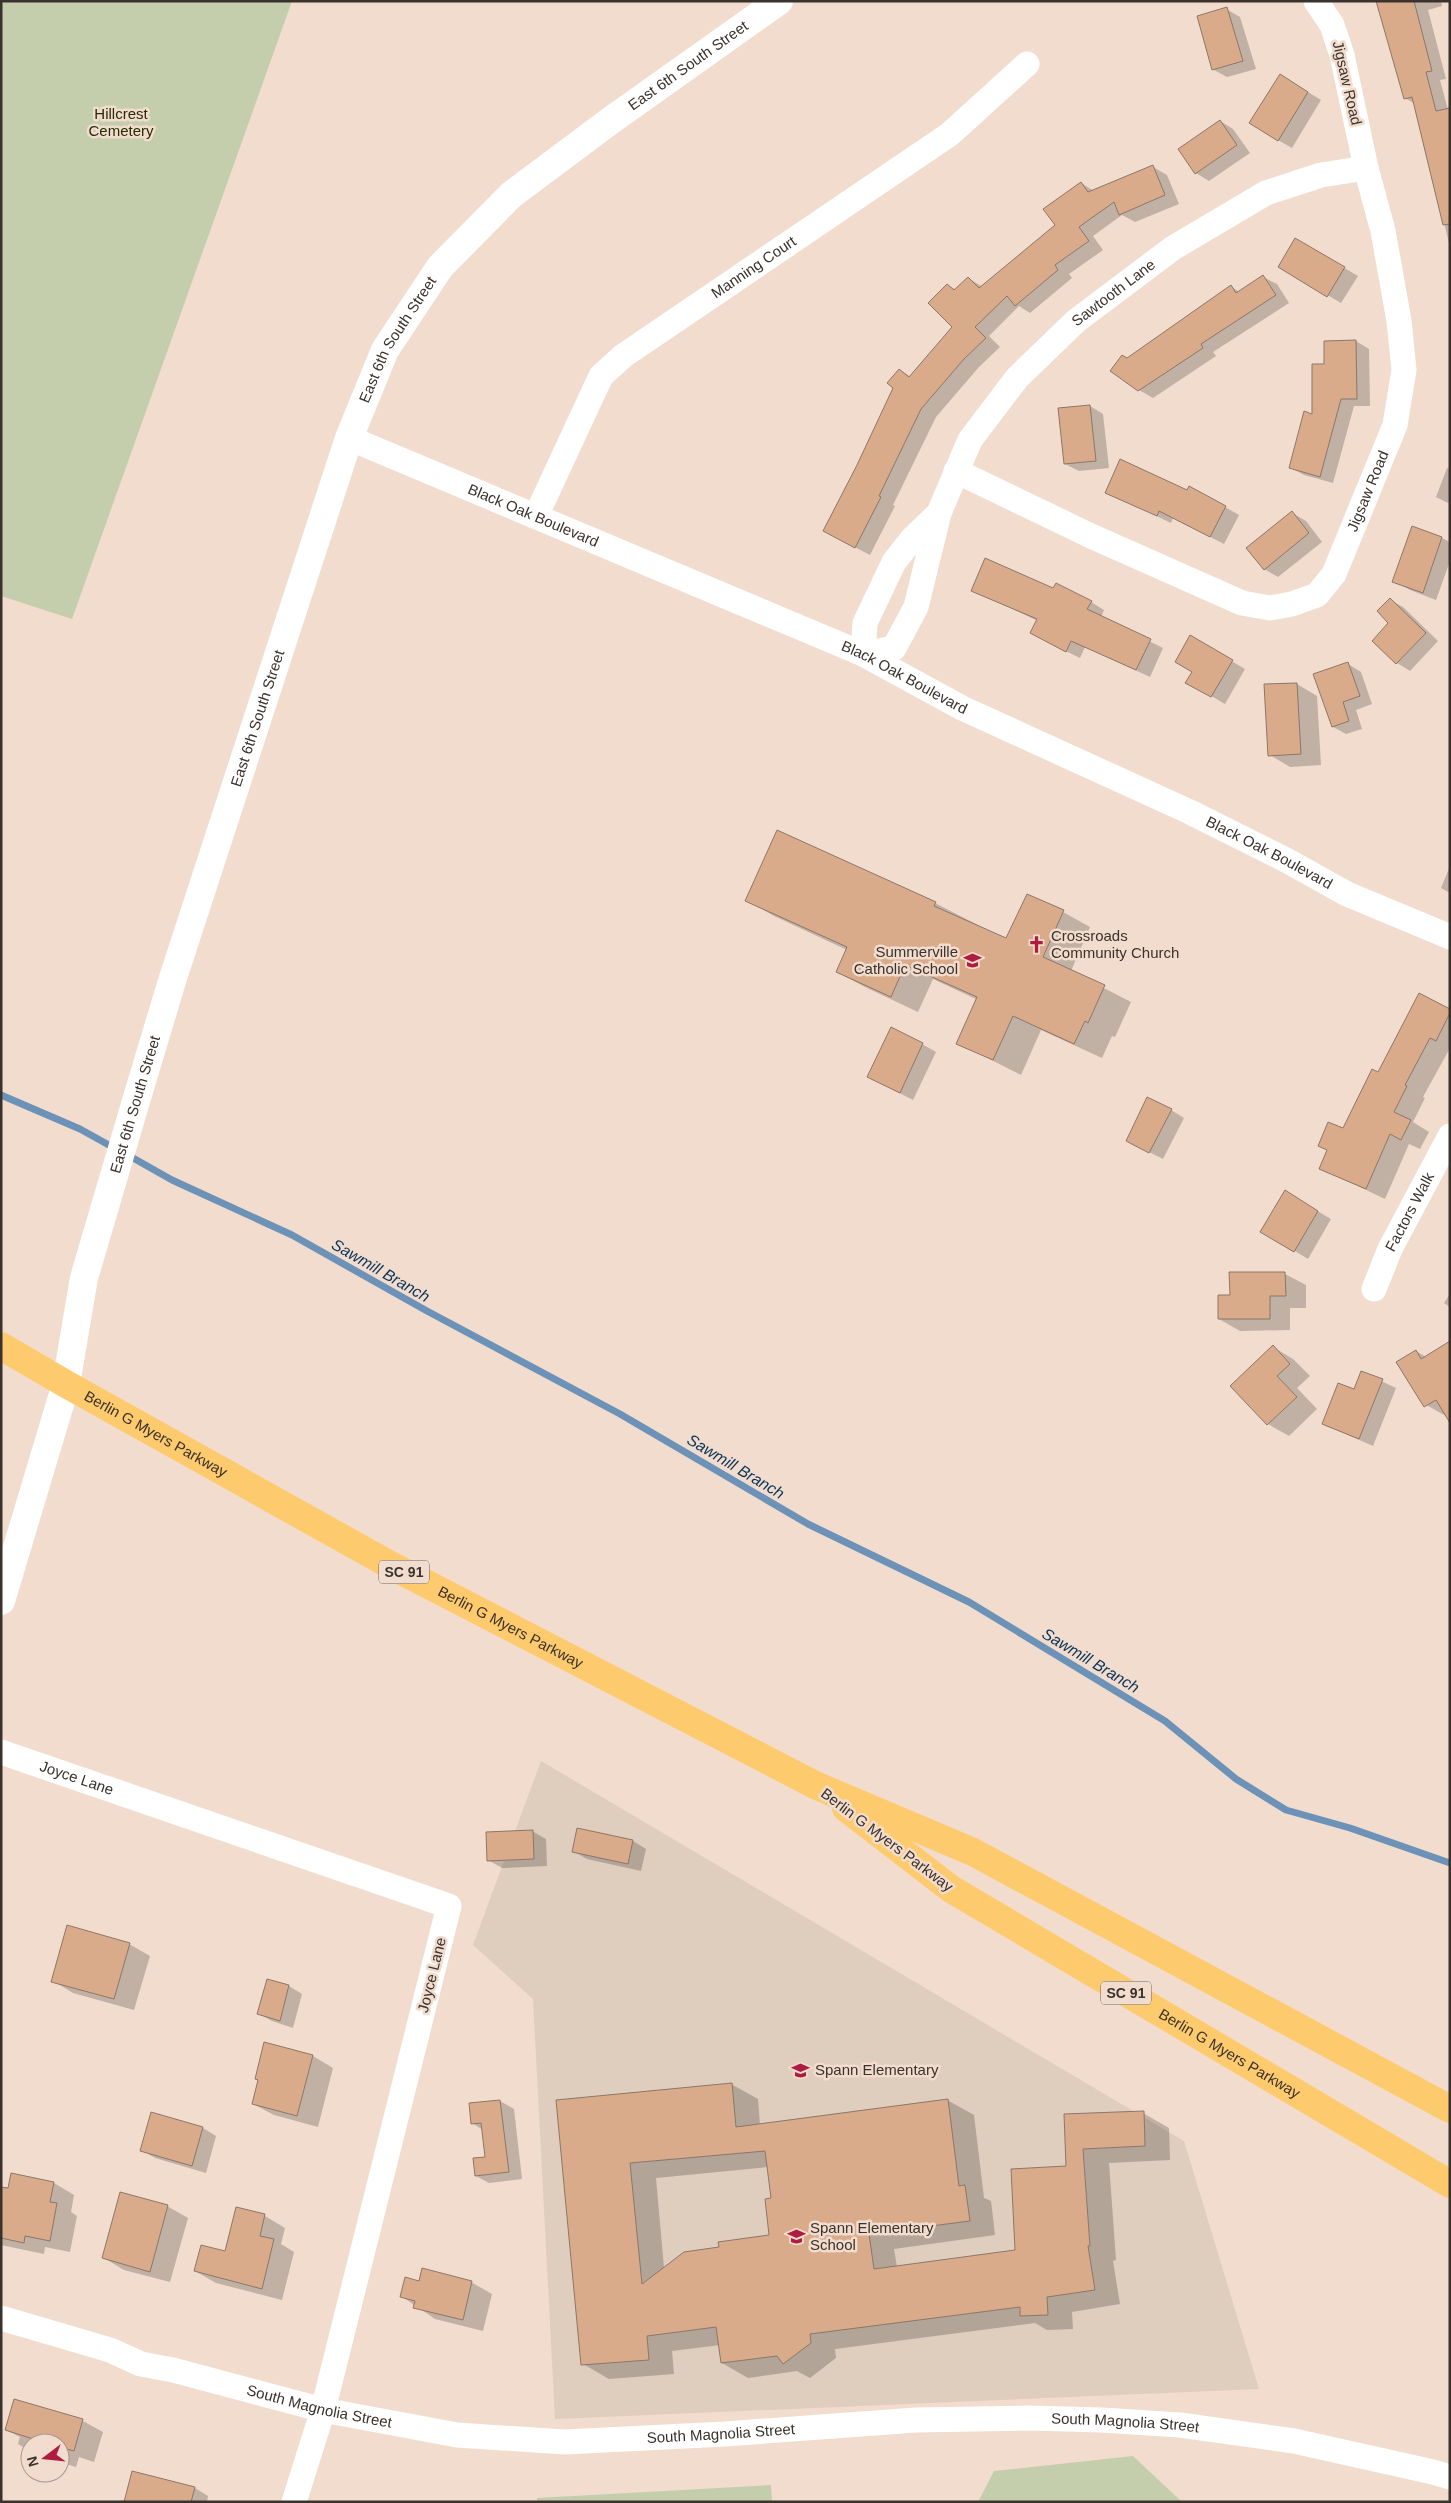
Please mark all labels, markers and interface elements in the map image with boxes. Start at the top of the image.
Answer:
street label: East 6th South Street [625,16,752,113]
street label: Jigsaw Road [1330,39,1365,127]
park label: Hillcrest Cemetery [88,105,154,139]
street label: Manning Court [708,232,800,302]
street label: Sawtooth Lane [1068,256,1158,329]
street label: East 6th South Street [355,272,440,405]
street label: Jigsaw Road [1343,448,1392,534]
street label: Black Oak Boulevard [466,480,601,550]
street label: Black Oak Boulevard [839,637,970,717]
street label: East 6th South Street [227,647,288,789]
street label: Black Oak Boulevard [1203,812,1336,892]
place label: Crossroads Community Church [1051,927,1179,961]
church icon: Crossroads Community Church [1027,935,1047,955]
place label: Summerville Catholic School [854,943,958,977]
school or university icon: Summerville Catholic School [962,951,982,971]
street label: East 6th South Street [106,1033,163,1175]
street label: Factors Walk [1381,1169,1437,1254]
water label: Sawmill Branch [329,1236,433,1305]
street label: Berlin G Myers Parkway [82,1387,231,1481]
water label: Sawmill Branch [684,1431,787,1502]
road number: SC 91 [379,1560,429,1584]
street label: Berlin G Myers Parkway [435,1582,586,1672]
water label: Sawmill Branch [1039,1625,1142,1696]
street label: Joyce Lane [38,1757,116,1798]
street label: Berlin G Myers Parkway [818,1784,957,1895]
street label: Joyce Lane [414,1936,449,2014]
road number: SC 91 [1101,1982,1151,2005]
street label: Berlin G Myers Parkway [1156,2005,1304,2102]
school or university icon: Spann Elementary [791,2060,811,2080]
place label: Spann Elementary [815,2061,939,2078]
place label: Spann Elementary School [810,2219,934,2253]
school or university icon: Spann Elementary School [786,2227,806,2247]
street label: South Magnolia Street [245,2381,394,2431]
street label: South Magnolia Street [1051,2410,1201,2436]
street label: South Magnolia Street [646,2420,796,2446]
north arrow [20,2433,70,2483]
text: N [23,2455,42,2469]

